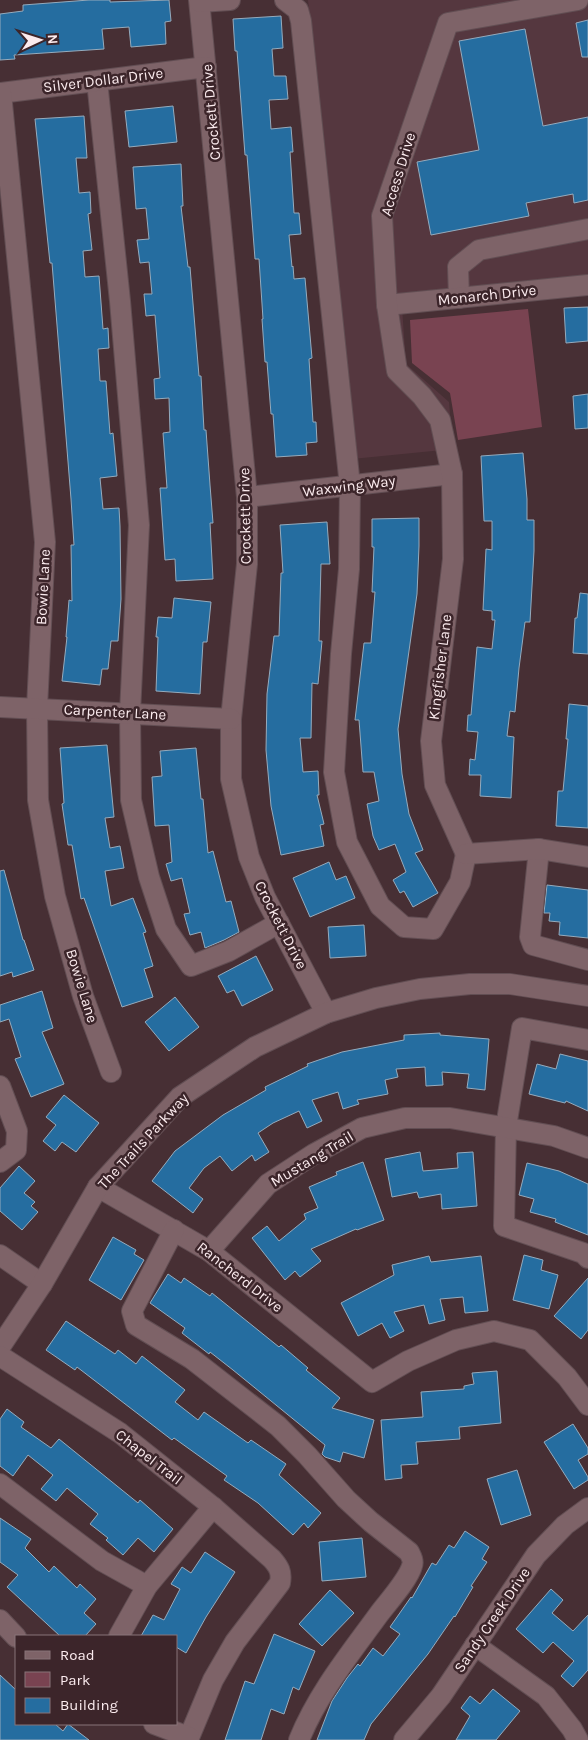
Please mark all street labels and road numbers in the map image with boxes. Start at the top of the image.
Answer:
street label: Crockett Drive [198,63,224,161]
street label: Silver Dollar Drive [42,64,164,96]
street label: Access Drive [377,130,419,218]
street label: Monarch Drive [437,281,537,309]
street label: Crockett Drive [235,468,255,564]
street label: Waxwing Way [302,471,396,501]
street label: Bowie Lane [32,549,54,625]
street label: Kingfisher Lane [425,613,455,721]
street label: Carpenter Lane [63,700,167,724]
street label: Crockett Drive [251,878,311,972]
street label: Bowie Lane [62,947,102,1025]
street label: The Trails Parkway [94,1089,192,1193]
street label: Mustang Trail [267,1127,357,1191]
street label: Rancherd Drive [194,1238,286,1316]
street label: Chapel Trail [112,1425,186,1489]
street label: Sandy Creek Drive [450,1564,534,1676]

